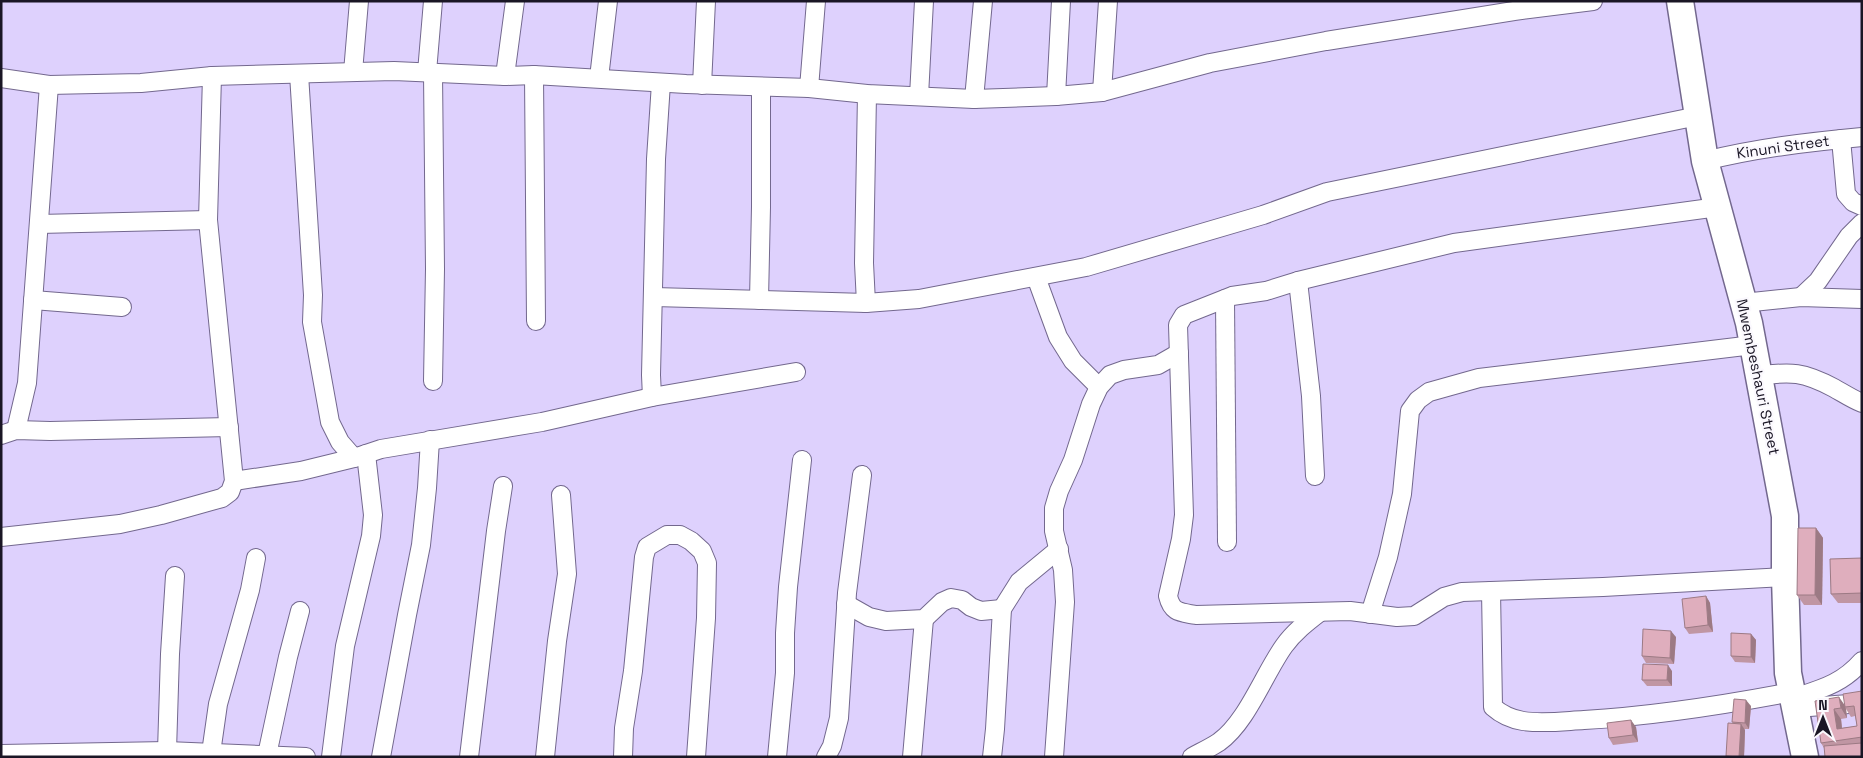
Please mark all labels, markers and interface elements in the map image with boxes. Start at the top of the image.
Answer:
street label: Kinuni Street [1735,131,1831,162]
street label: Mwembeshauri Street [1733,297,1784,457]
north arrow [1798,693,1848,743]
text: N [1818,696,1828,714]

